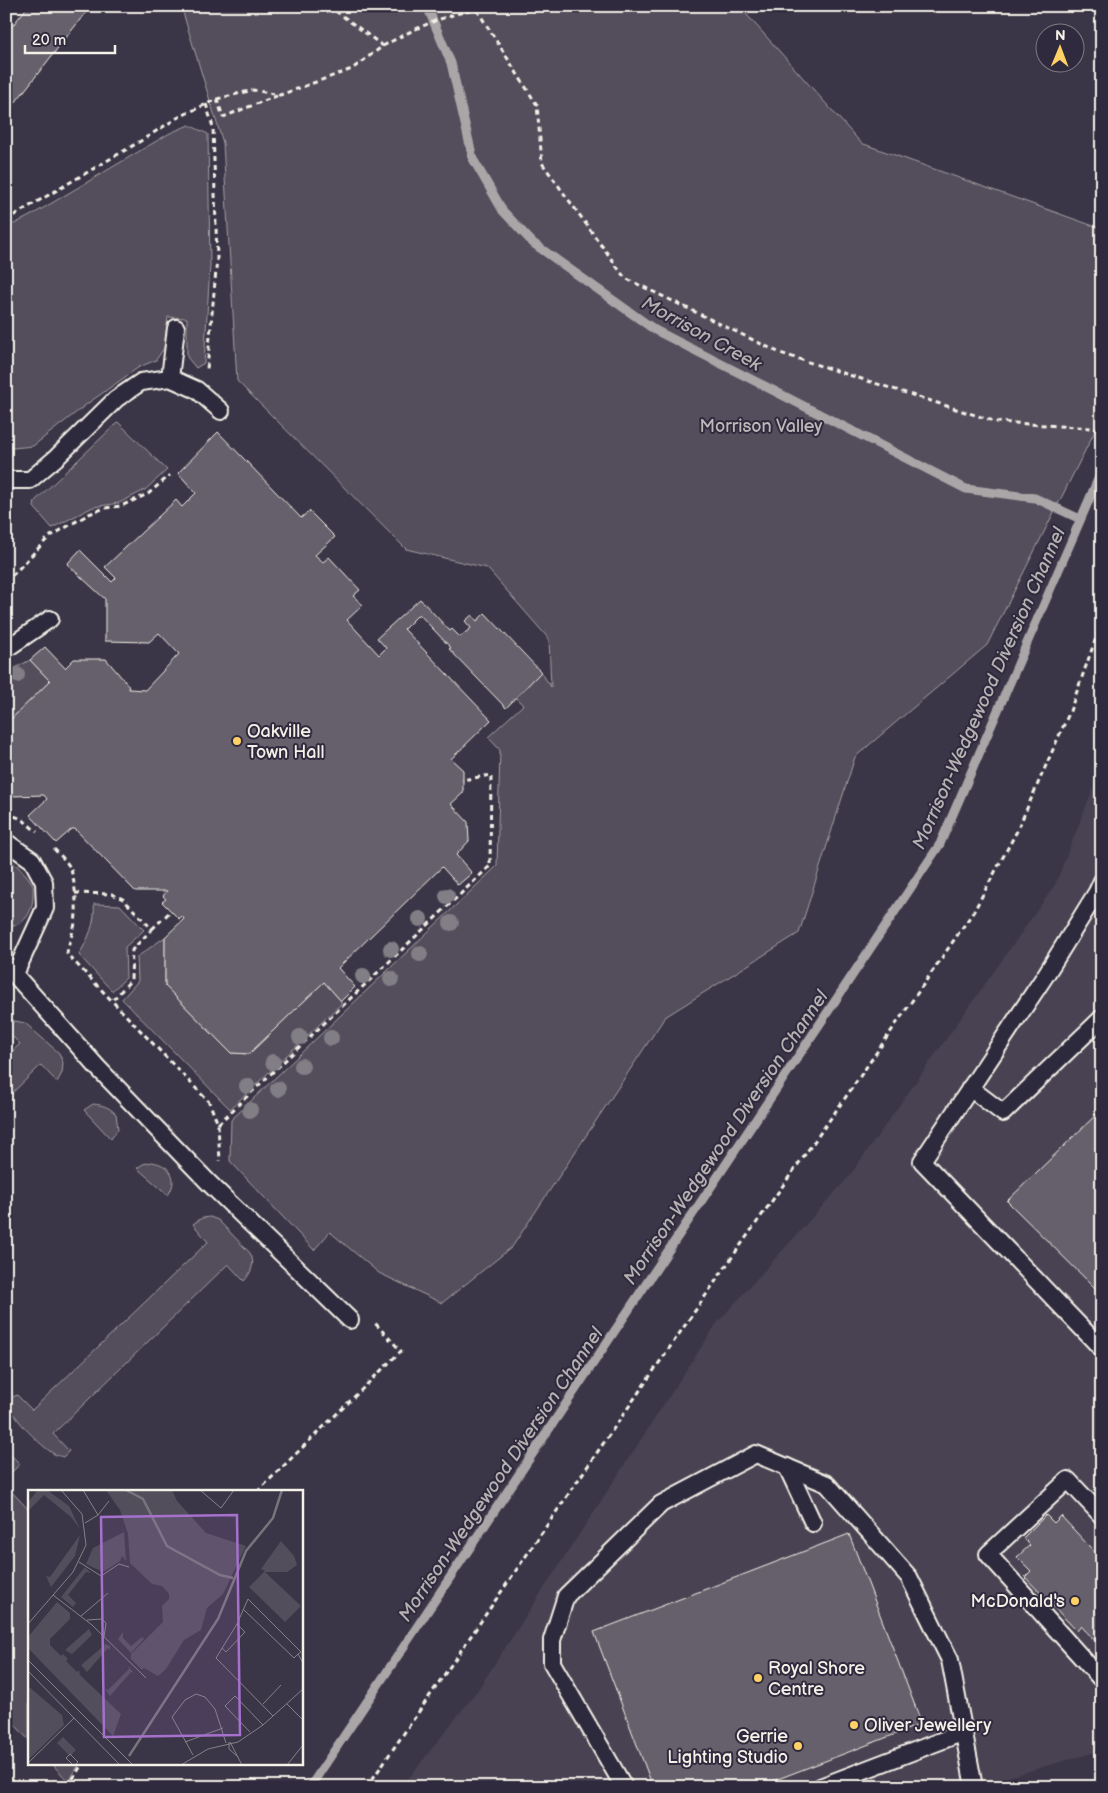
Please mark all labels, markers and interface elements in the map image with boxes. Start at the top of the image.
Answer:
scale bar [25,22,115,54]
north arrow [1036,22,1086,72]
text: N [1055,27,1066,44]
text: 20 m [32,31,66,50]
water label: Morrison Creek [637,292,766,377]
park label: Morrison Valley [699,416,823,437]
water label: Morrison-Wedgewood Diversion Channel [908,523,1071,853]
place label: Oakville Town Hall [247,721,325,763]
marker: Oakville Town Hall [231,735,243,747]
water label: Morrison-Wedgewood Diversion Channel [619,986,834,1289]
water label: Morrison-Wedgewood Diversion Channel [394,1323,609,1626]
inset map [28,1490,302,1766]
place label: McDonald's [971,1591,1065,1612]
marker: McDonald's [1069,1595,1081,1607]
place label: Royal Shore Centre [768,1658,865,1700]
marker: Royal Shore Centre [752,1672,764,1684]
place label: Oliver Jewellery [864,1715,992,1736]
marker: Oliver Jewellery [848,1719,860,1731]
place label: Gerrie Lighting Studio [667,1726,788,1768]
marker: Gerrie Lighting Studio [792,1740,804,1752]

